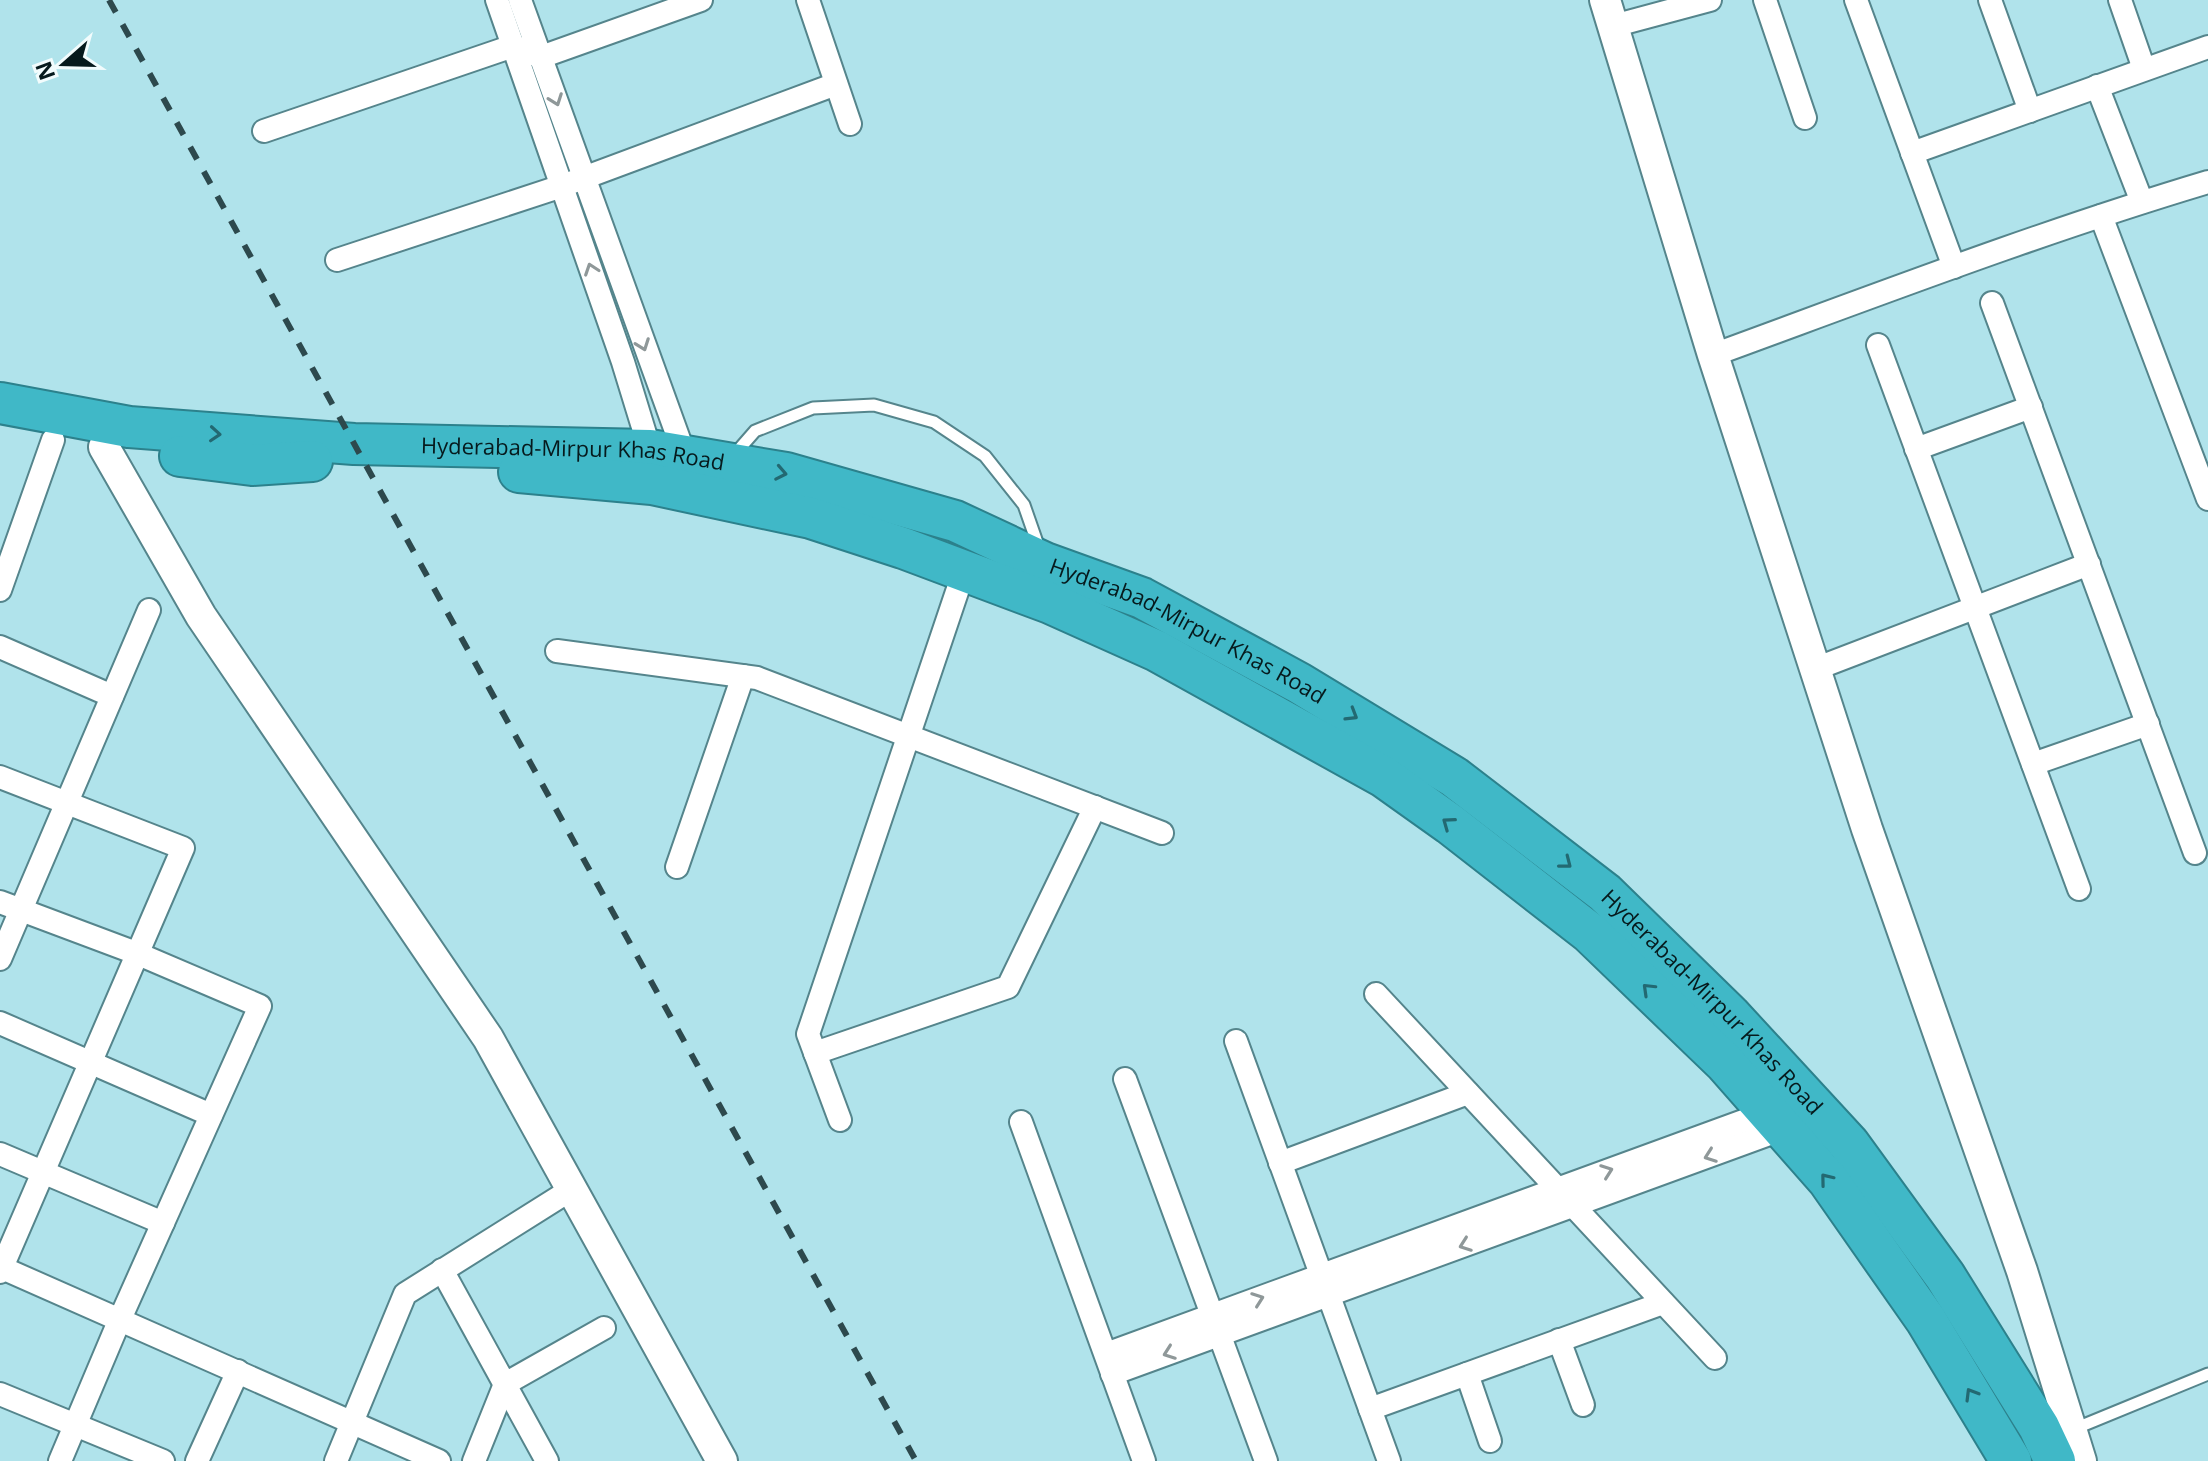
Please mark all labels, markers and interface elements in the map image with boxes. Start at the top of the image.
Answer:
north arrow [24,24,104,104]
text: N [27,58,61,85]
one-way arrow [546,92,562,106]
one-way arrow [584,263,601,277]
one-way arrow [633,337,650,351]
one-way arrow [209,425,222,442]
street label: Hyderabad-Mirpur Khas Road [421,429,727,476]
one-way arrow [774,464,787,481]
street label: Hyderabad-Mirpur Khas Road [1046,550,1332,710]
one-way arrow [1343,705,1358,721]
one-way arrow [1443,818,1457,833]
one-way arrow [1557,853,1572,867]
street label: Hyderabad-Mirpur Khas Road [1596,882,1830,1120]
one-way arrow [1643,984,1657,999]
one-way arrow [1704,1146,1718,1163]
one-way arrow [1599,1164,1613,1181]
one-way arrow [1821,1174,1836,1188]
one-way arrow [1459,1235,1473,1252]
one-way arrow [1250,1292,1264,1309]
one-way arrow [1162,1343,1176,1360]
one-way arrow [1965,1388,1981,1403]

